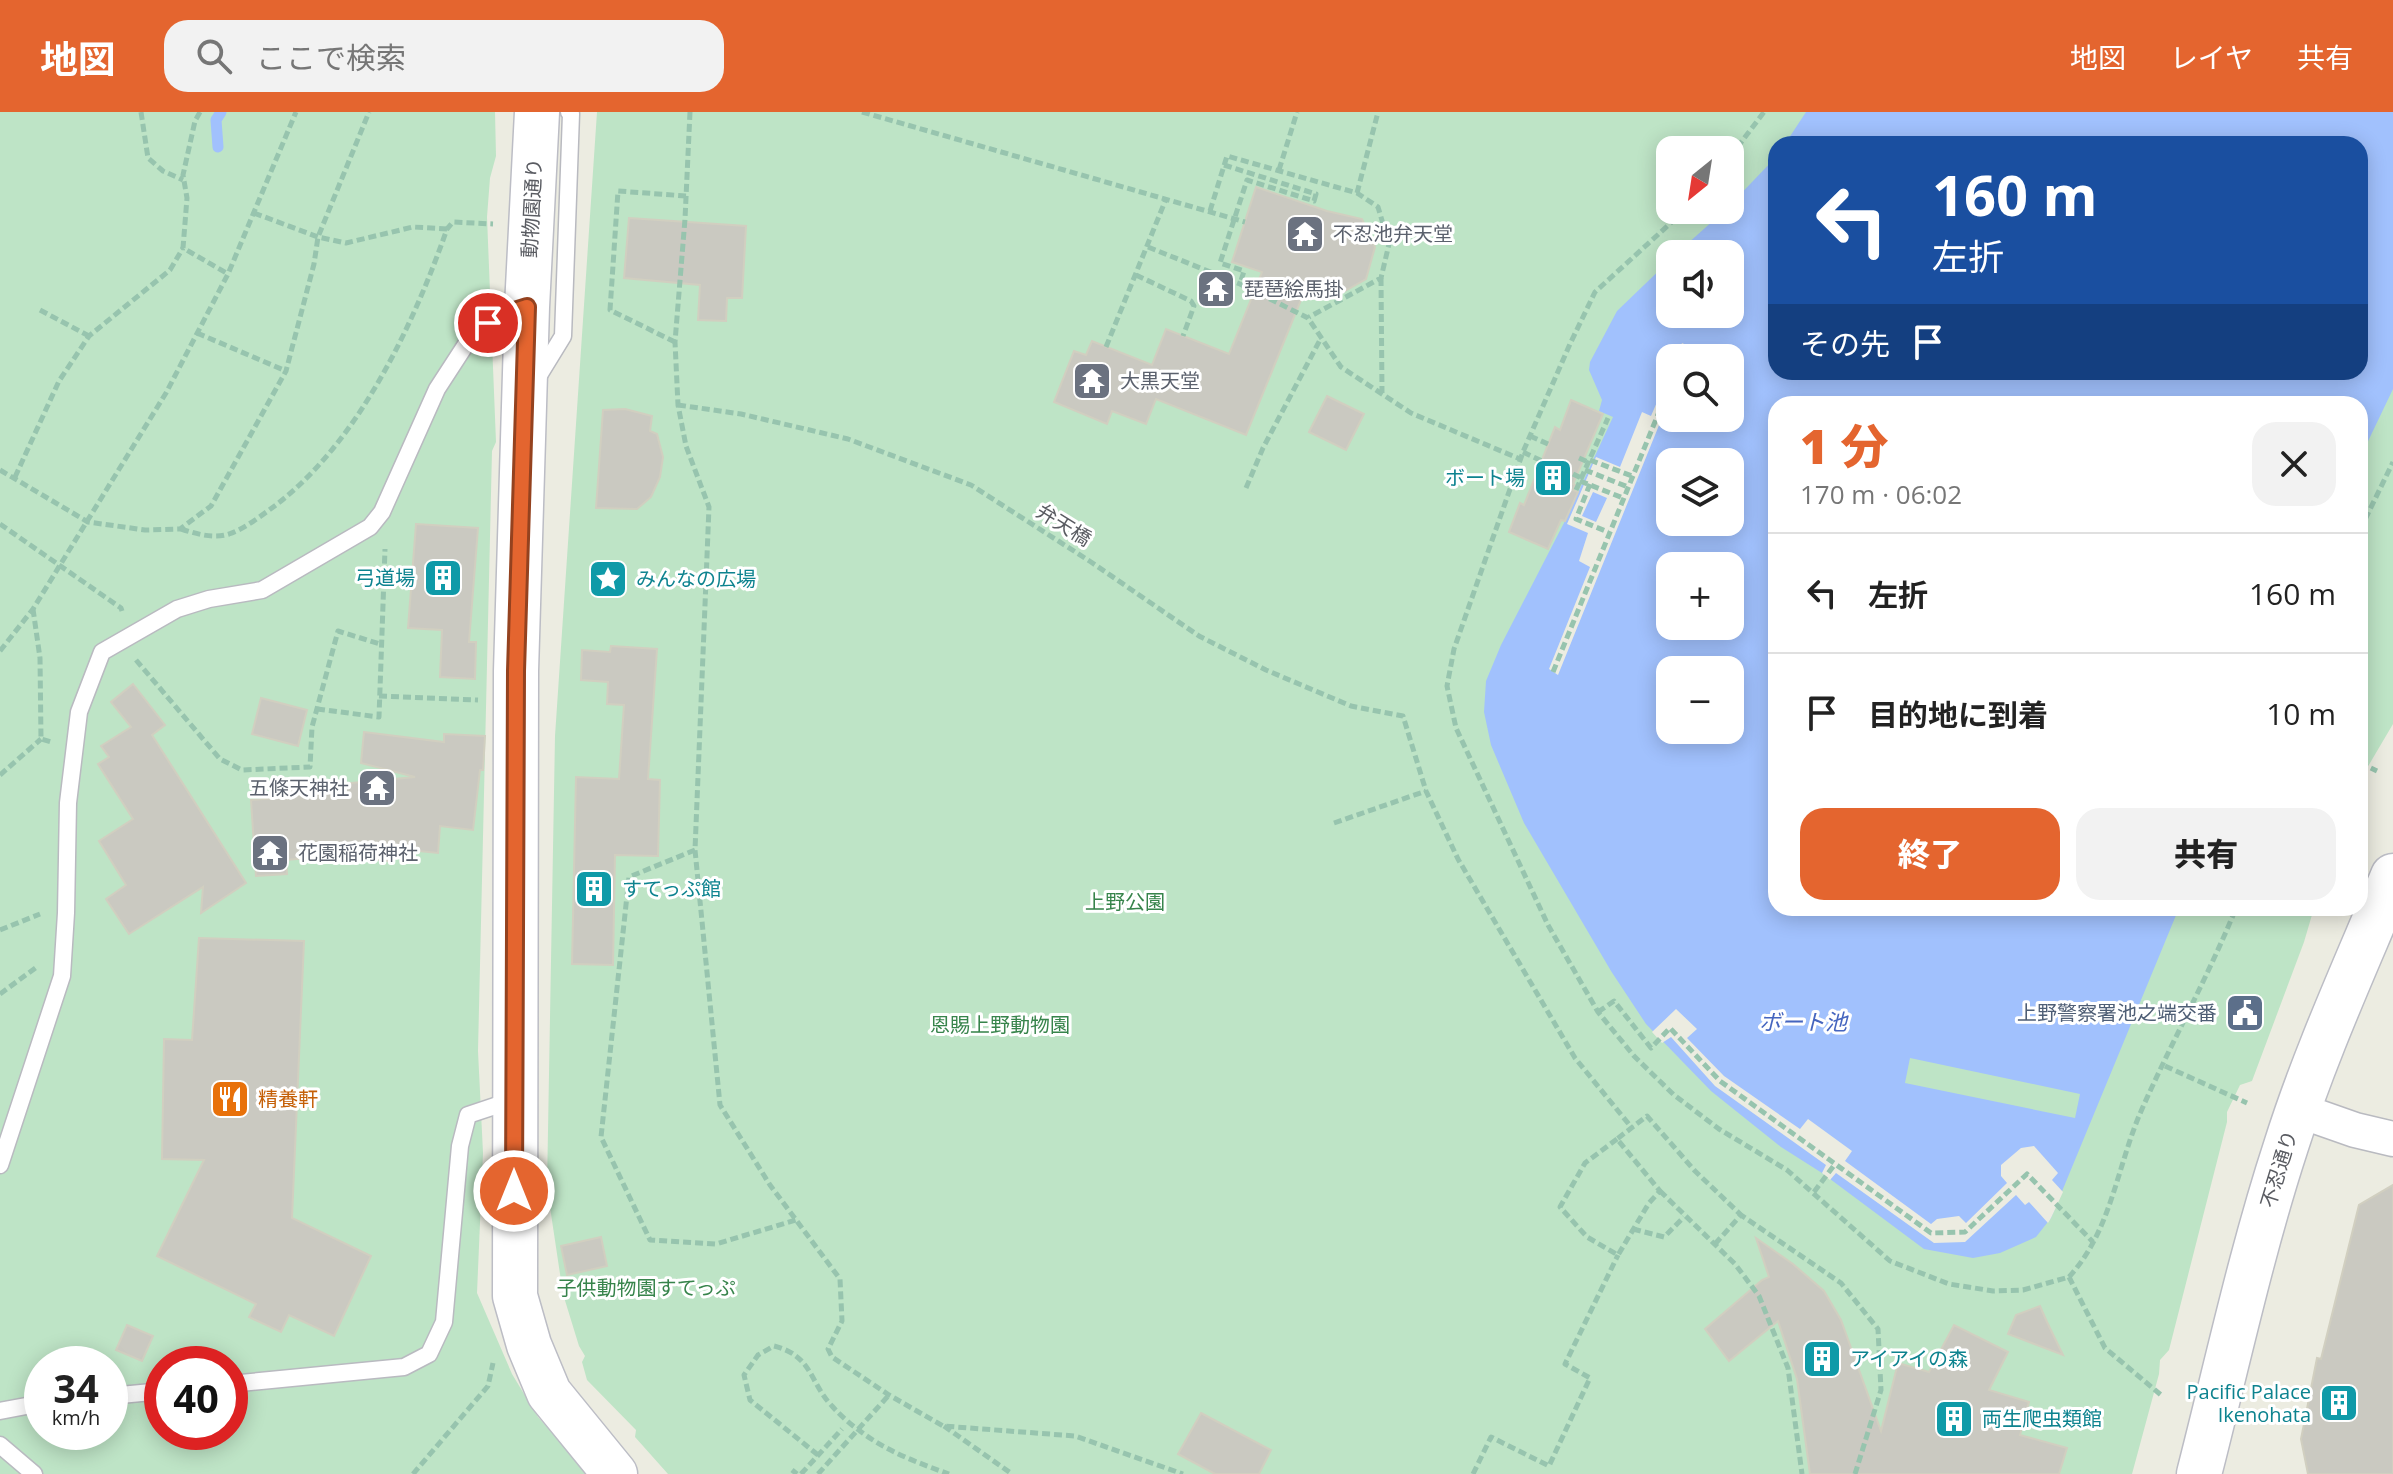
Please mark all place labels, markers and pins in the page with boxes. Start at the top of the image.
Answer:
temple icon: 不忍池弁天堂 [1284,213,1326,255]
place label: 不忍池弁天堂 [1333,220,1453,247]
temple icon: 琵琶絵馬掛 [1195,268,1237,310]
place label: 琵琶絵馬掛 [1244,275,1344,302]
pin [454,289,522,357]
temple icon: 大黒天堂 [1071,360,1113,402]
place label: 大黒天堂 [1120,367,1200,394]
building icon: ボート場 [1532,457,1574,499]
place label: ボート場 [1445,464,1525,491]
building icon: 弓道場 [422,557,464,599]
place icon: みんなの広場 [587,558,629,600]
place label: 弓道場 [355,564,415,591]
place label: みんなの広場 [636,565,756,592]
temple icon: 五條天神社 [356,767,398,809]
place label: 五條天神社 [249,774,349,801]
temple icon: 花園稲荷神社 [249,832,291,874]
place label: 花園稲荷神社 [298,839,418,866]
building icon: すてっぷ館 [573,868,615,910]
place label: すてっぷ館 [622,875,721,902]
public building icon: 上野警察署池之端交番 [2224,992,2266,1034]
place label: 上野警察署池之端交番 [2017,999,2217,1026]
restaurant icon: 精養軒 [209,1078,251,1120]
place label: 精養軒 [258,1085,318,1112]
building icon: アイアイの森 [1801,1338,1843,1380]
place label: アイアイの森 [1850,1345,1968,1372]
place label: Pacific Palace Ikenohata [2187,1378,2311,1428]
building icon: Pacific Palace Ikenohata [2318,1382,2360,1424]
building icon: 両生爬虫類館 [1933,1398,1975,1440]
place label: 両生爬虫類館 [1982,1405,2102,1432]

